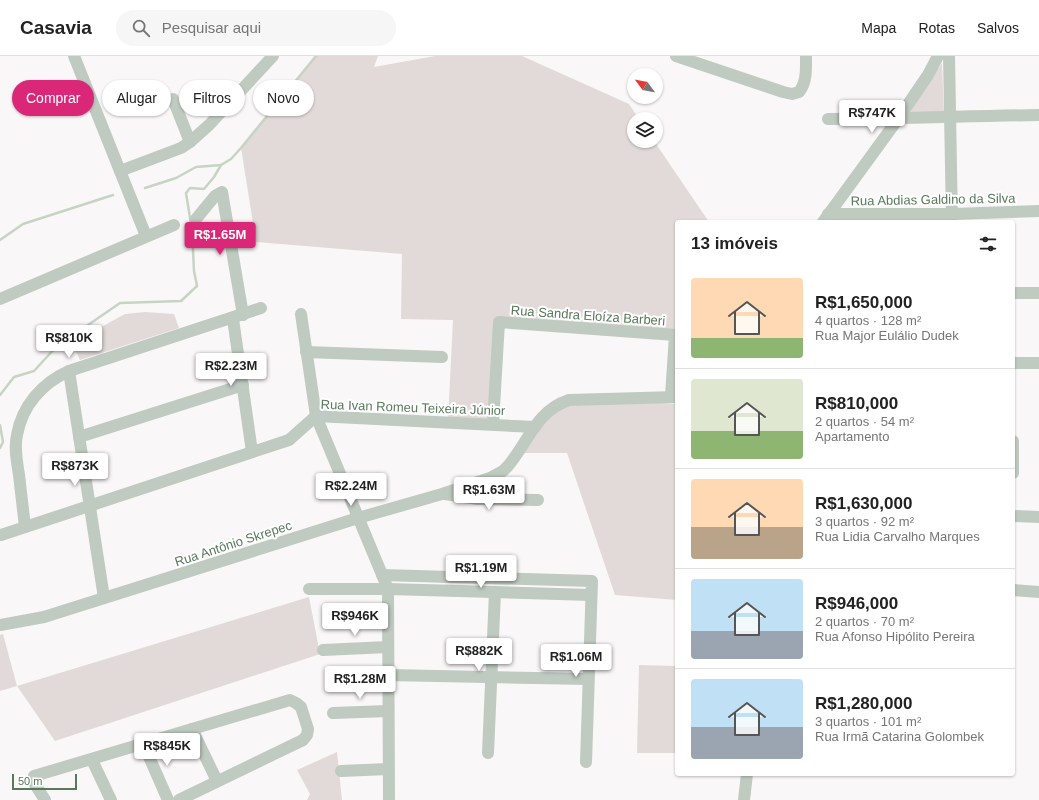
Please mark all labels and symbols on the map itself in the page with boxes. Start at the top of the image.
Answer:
north arrow [627,68,663,104]
pin: R$747K [839,100,905,134]
street label: Rua Abdias Galdino da Silva [850,191,1016,208]
pin: R$1.65M [183,222,257,256]
street label: Rua Sandra Eloíza Barberi [510,303,666,328]
pin: R$810K [36,325,102,359]
pin: R$2.23M [194,353,268,387]
street label: Rua Ivan Romeu Teixeira Júnior [320,397,506,418]
pin: R$873K [42,453,108,487]
pin: R$2.24M [314,473,388,507]
pin: R$1.63M [452,477,526,511]
street label: Rua Antônio Skrepec [173,517,294,569]
pin: R$1.19M [444,555,518,589]
pin: R$946K [322,603,388,637]
pin: R$882K [446,638,512,672]
pin: R$1.06M [539,644,613,678]
pin: R$1.28M [323,666,397,700]
pin: R$845K [134,733,200,767]
scale bar [12,772,77,791]

